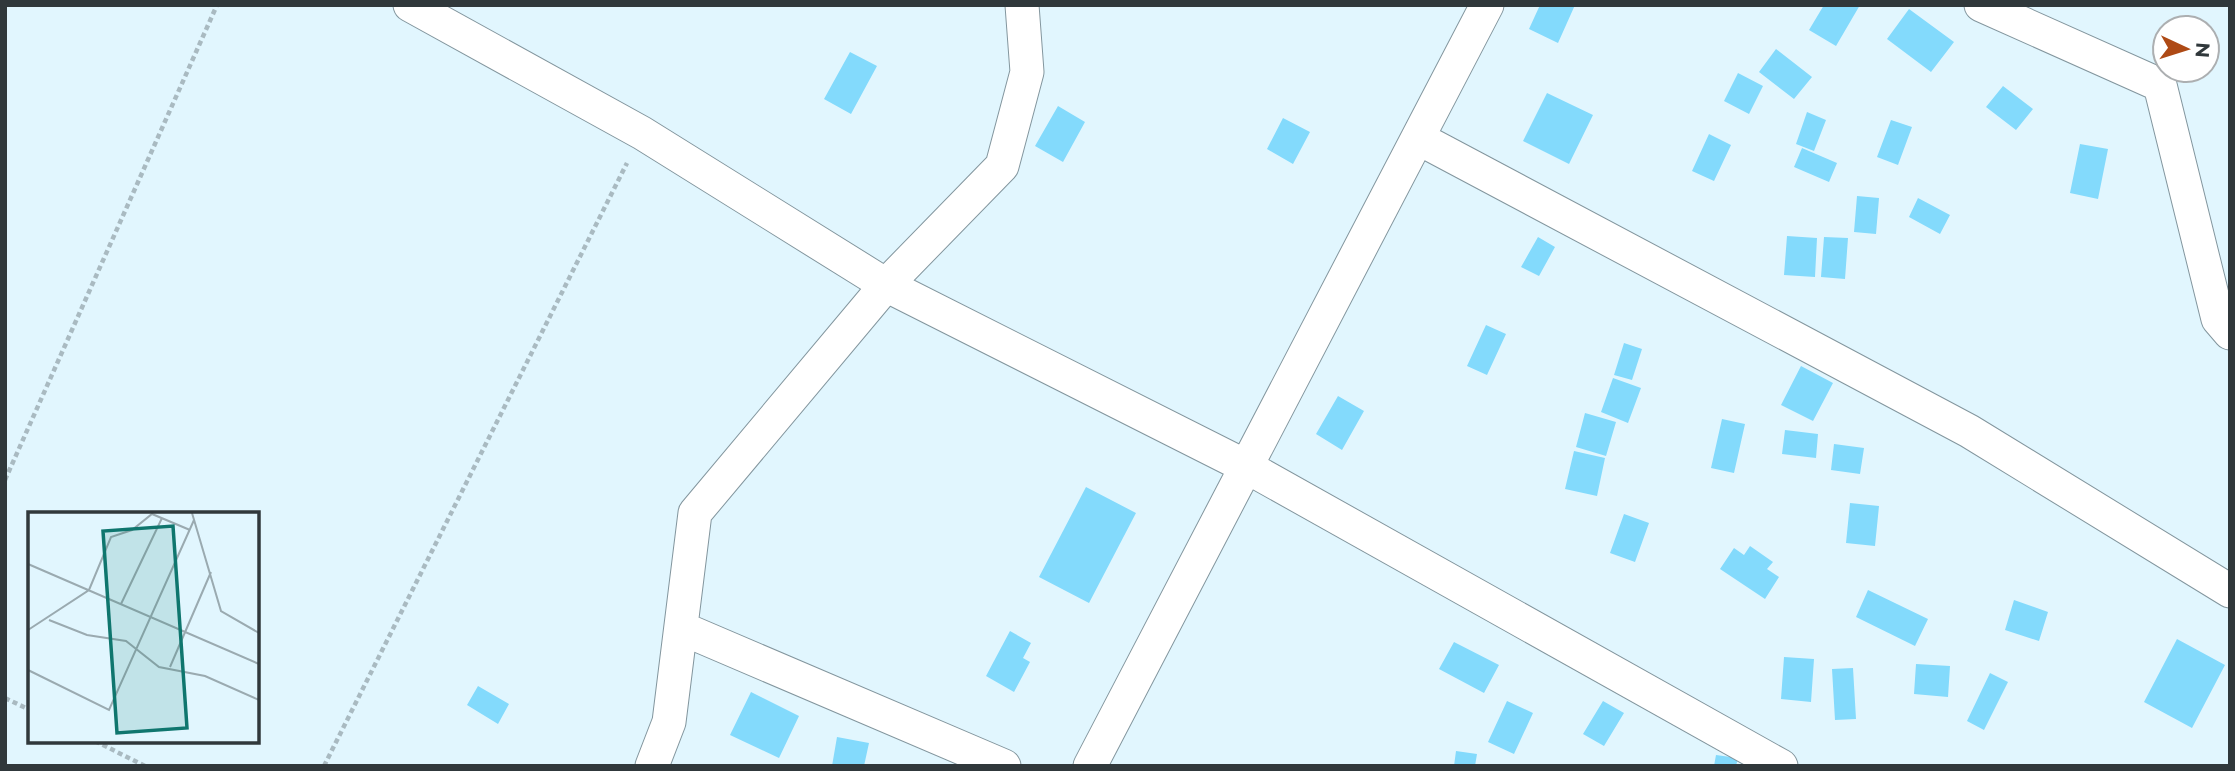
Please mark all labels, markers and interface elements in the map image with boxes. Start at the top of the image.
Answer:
north arrow [2151,14,2221,84]
text: N [2190,42,2214,59]
inset map [28,512,259,743]

